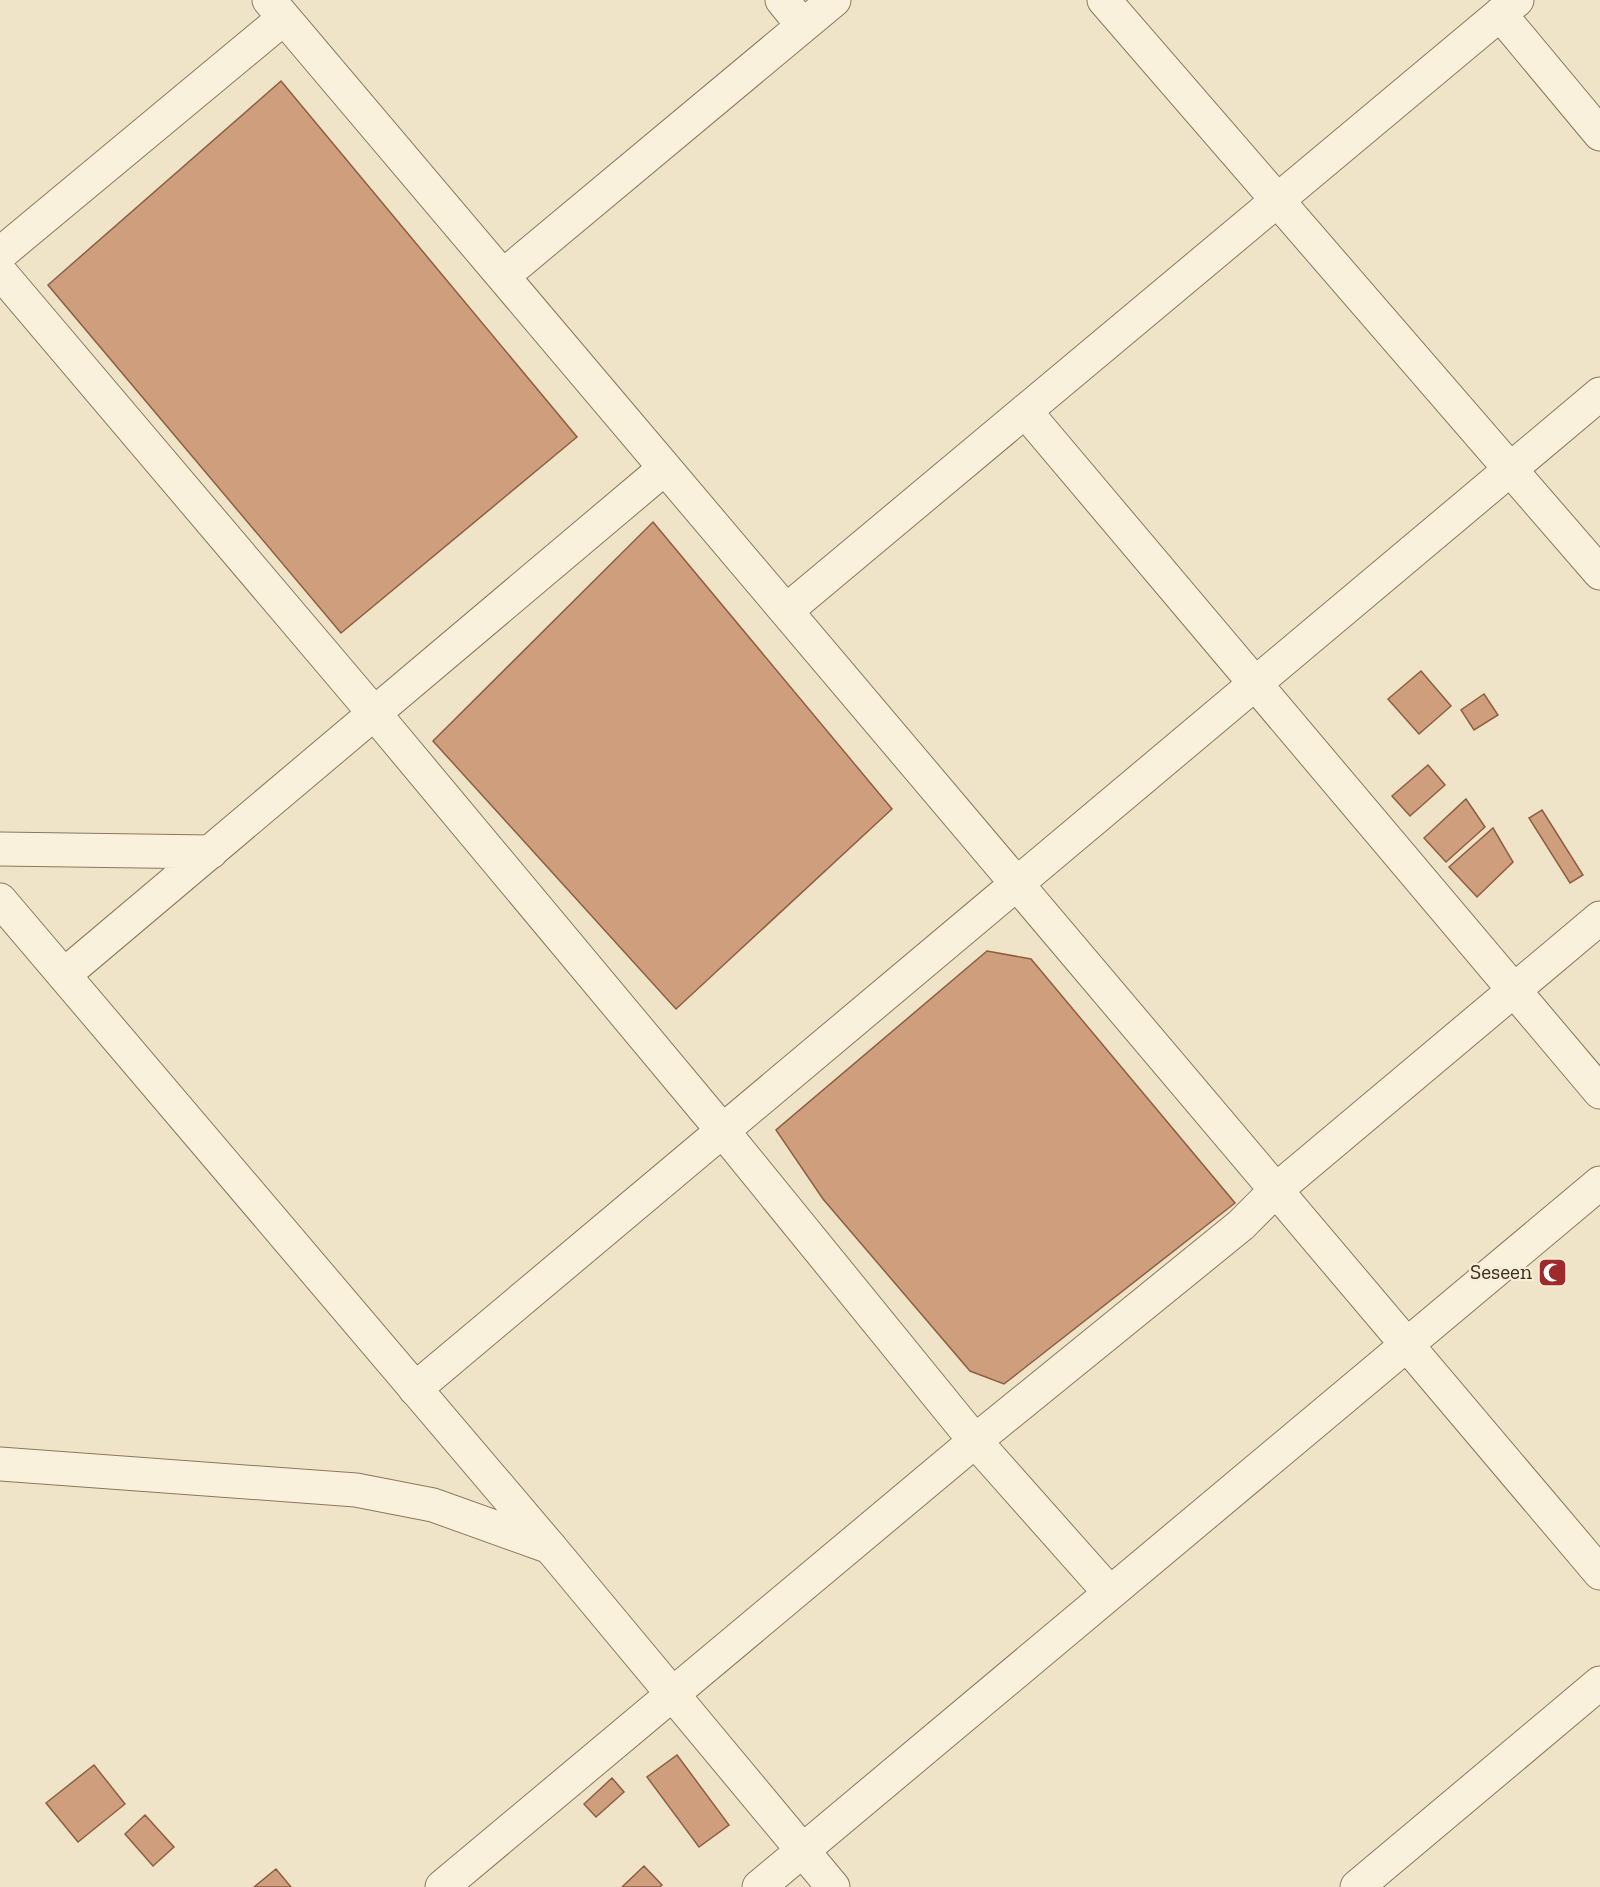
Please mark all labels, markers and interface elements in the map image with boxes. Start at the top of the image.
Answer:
mosque icon: Seseen [1537,1256,1569,1288]
place label: Seseen [1470,1259,1532,1284]

